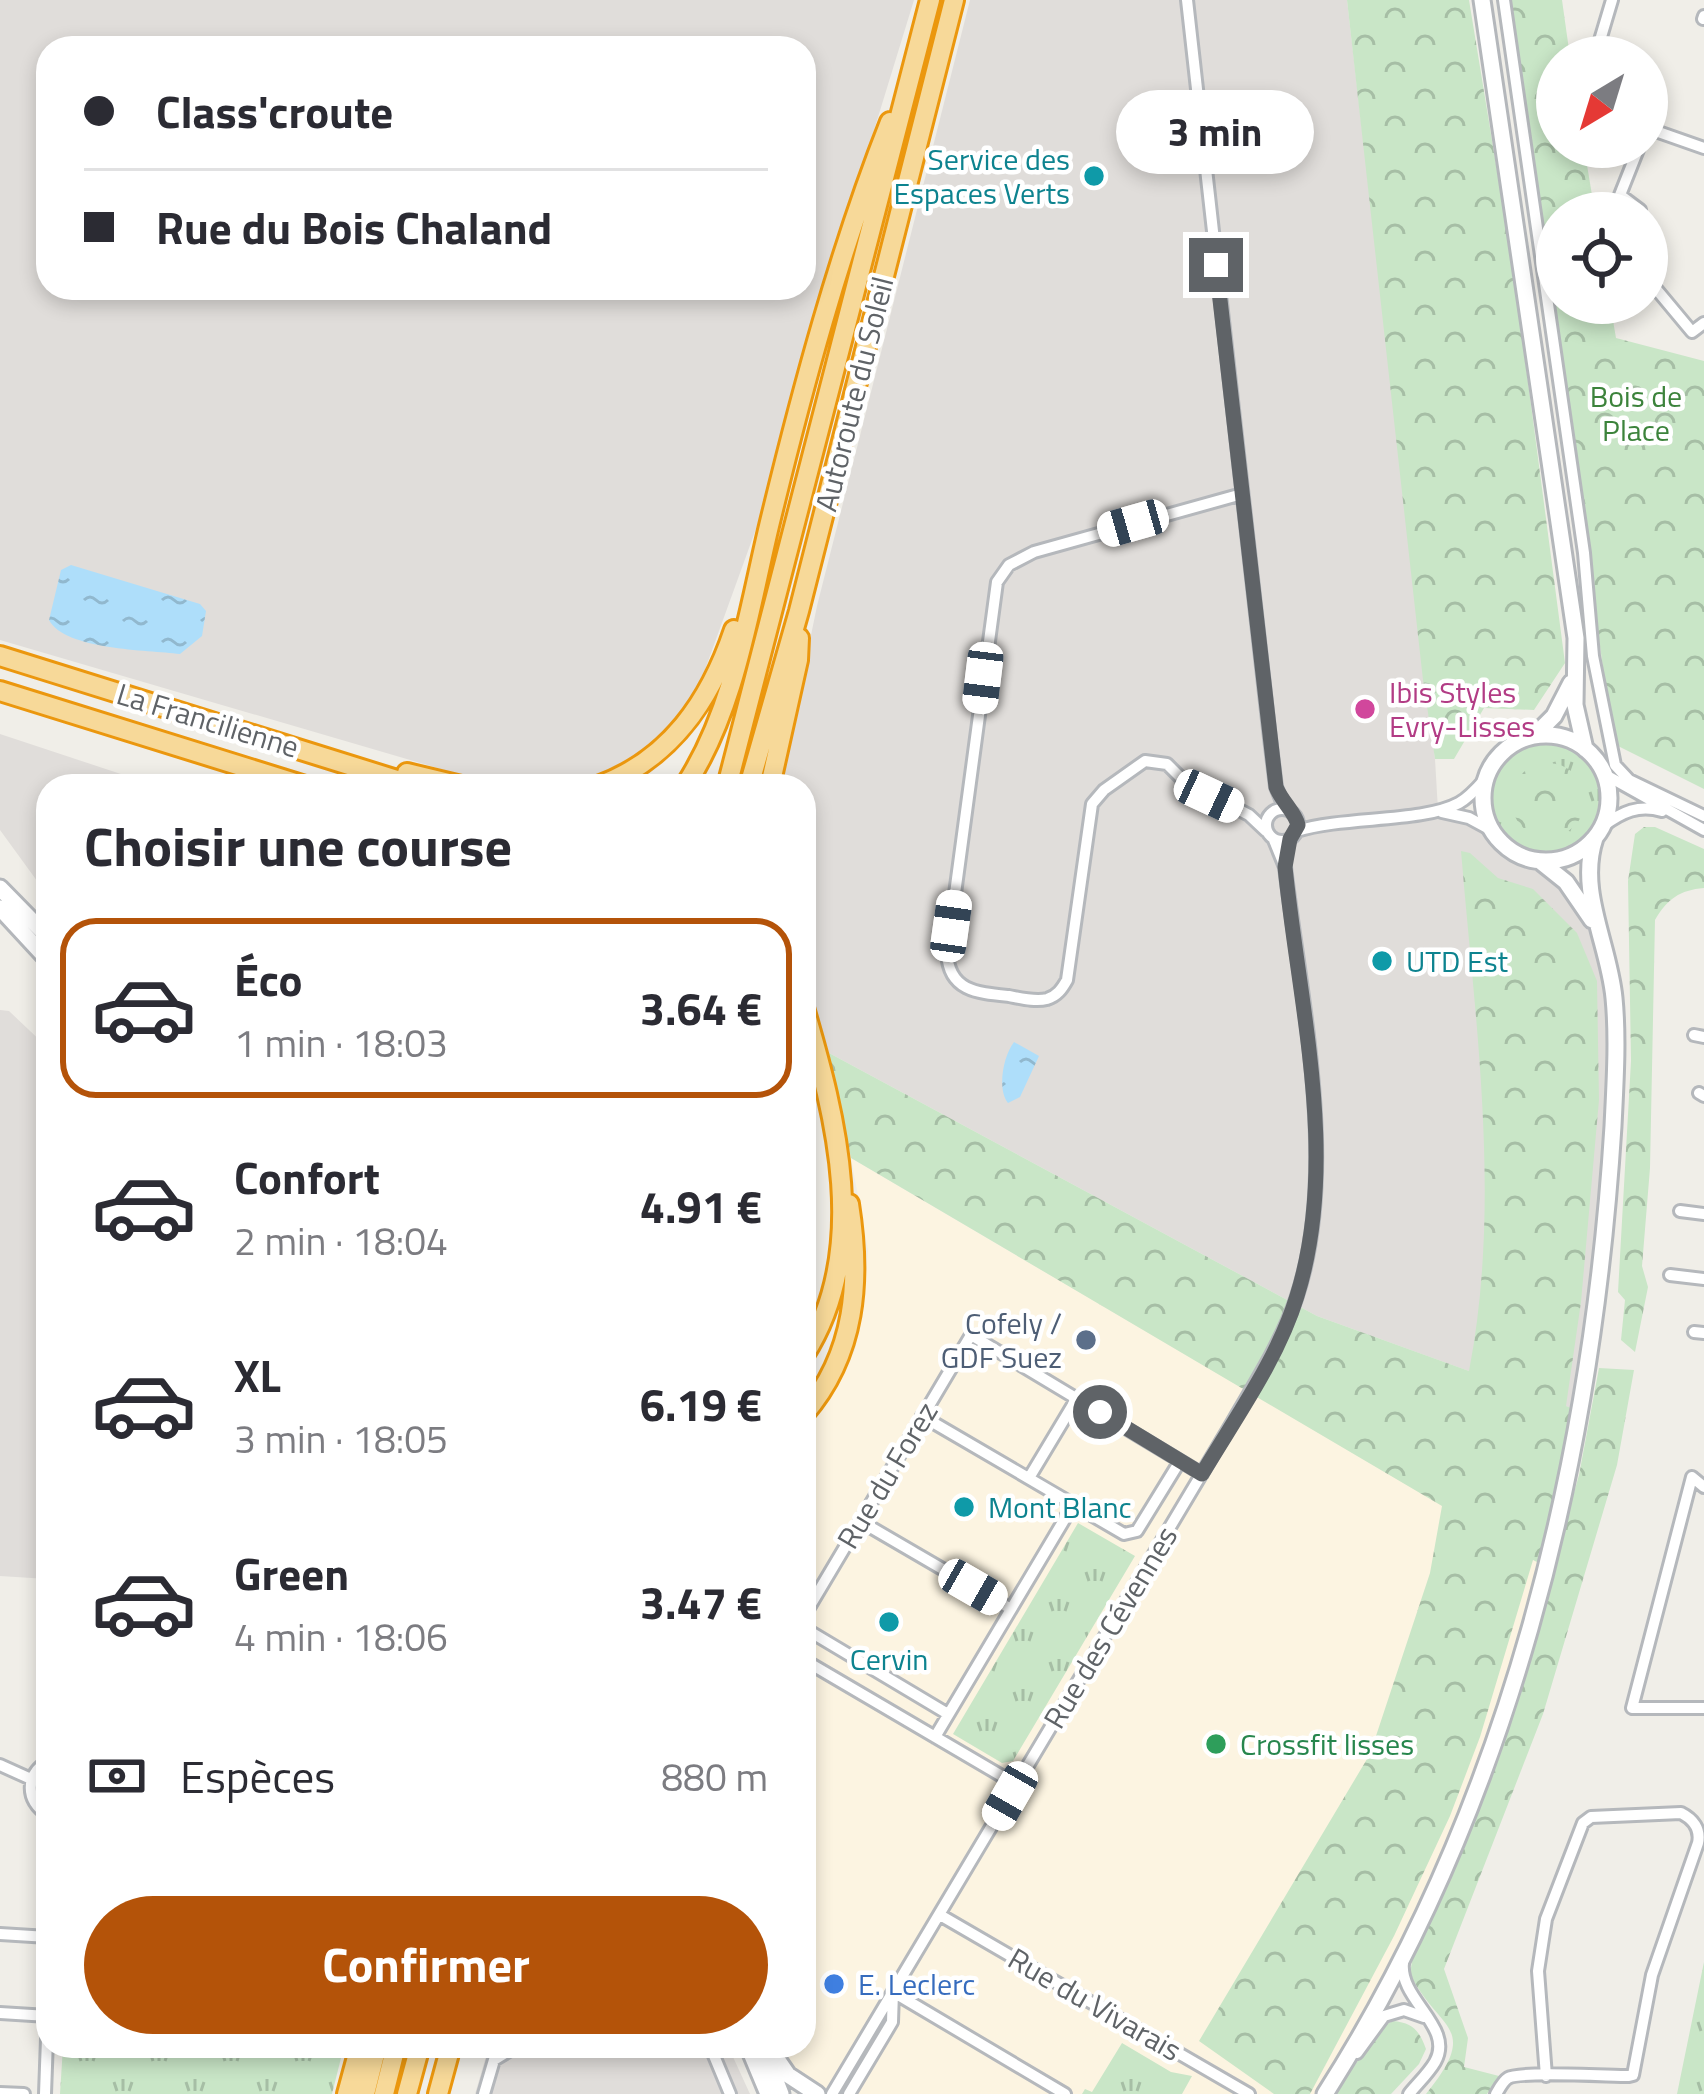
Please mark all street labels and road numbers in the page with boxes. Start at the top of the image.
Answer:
street label: Autoroute du Soleil [803,272,905,516]
street label: La Francilienne [111,670,305,770]
street label: Rue du Forez [825,1393,949,1557]
street label: Rue des Cévennes [1031,1517,1189,1737]
street label: Rue du Vivarais [1000,1936,1190,2072]

